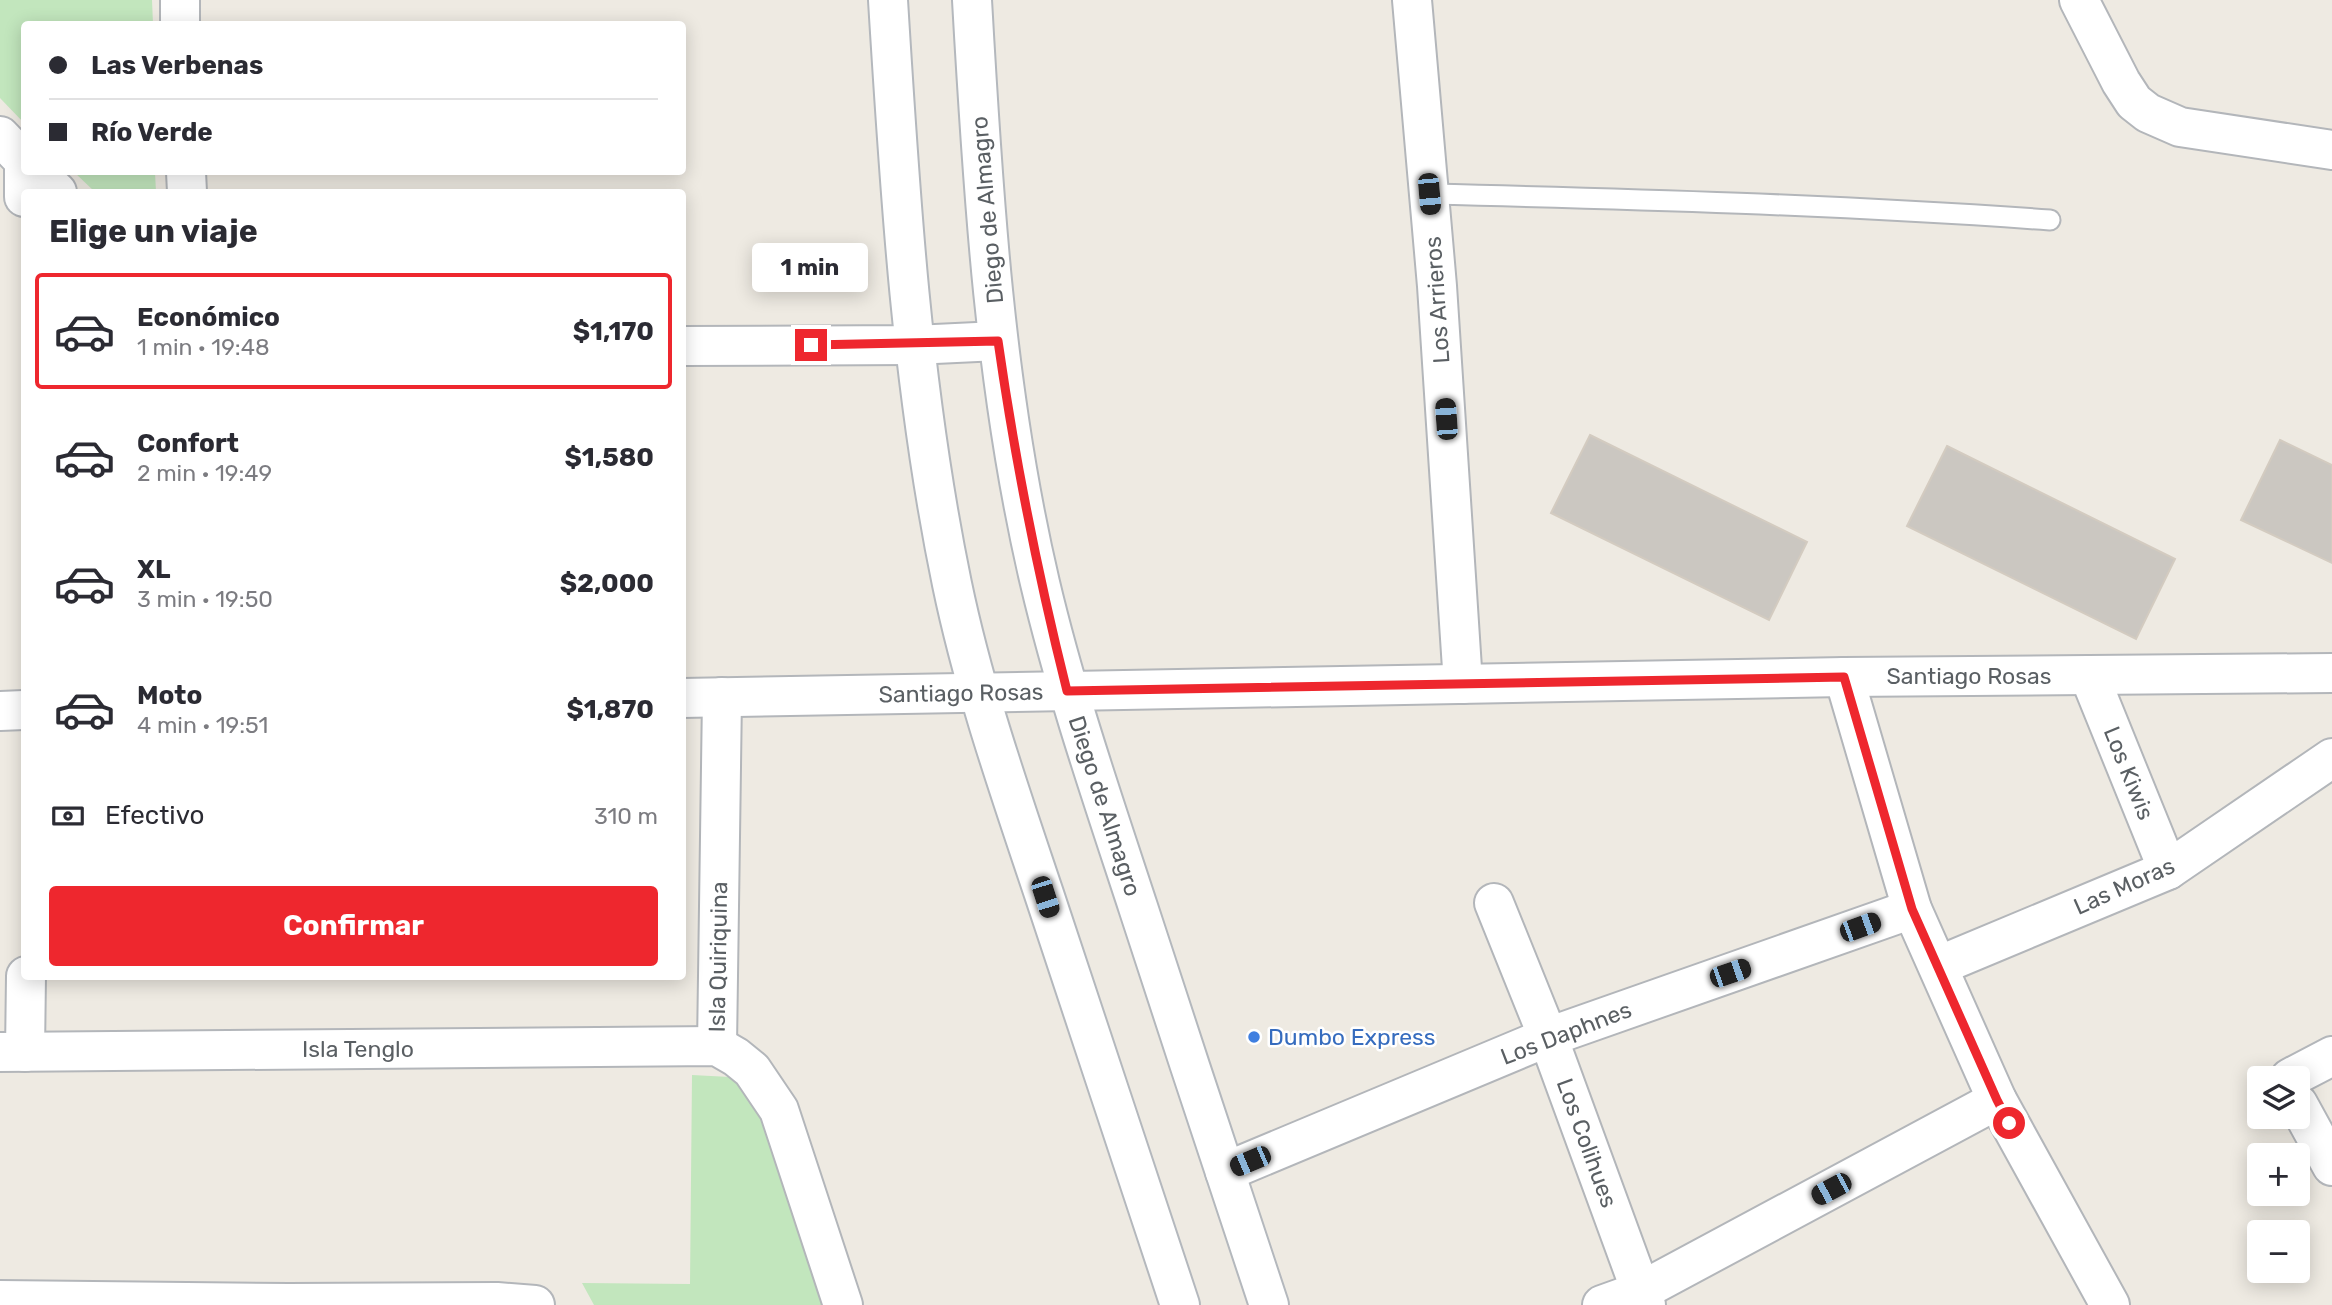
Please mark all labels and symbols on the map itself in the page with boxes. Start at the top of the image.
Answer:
street label: Diego de Almagro [965,115,1009,305]
car [1417,172,1442,216]
street label: Los Arrieros [1419,235,1455,365]
callout: 1 min [753,244,869,292]
route end [795,329,827,361]
car [1435,397,1458,441]
street label: Santiago Rosas [1887,662,2051,690]
street label: Santiago Rosas [878,678,1044,708]
street label: Diego de Almagro [1063,712,1147,900]
street label: Los Kiwis [2098,722,2160,824]
street label: Las Moras [2069,851,2179,921]
car [1029,874,1062,920]
street label: Isla Quiriquina [703,881,733,1033]
car [1837,910,1884,944]
car [1707,956,1754,990]
street label: Los Daphnes [1497,995,1635,1071]
place label: Dumbo Express [1268,1023,1436,1051]
marker: Dumbo Express [1246,1029,1262,1045]
street label: Isla Tenglo [302,1035,414,1063]
street label: Los Colihues [1551,1075,1623,1211]
route start [1993,1107,2025,1139]
car [1227,1143,1274,1179]
car [1808,1170,1855,1208]

